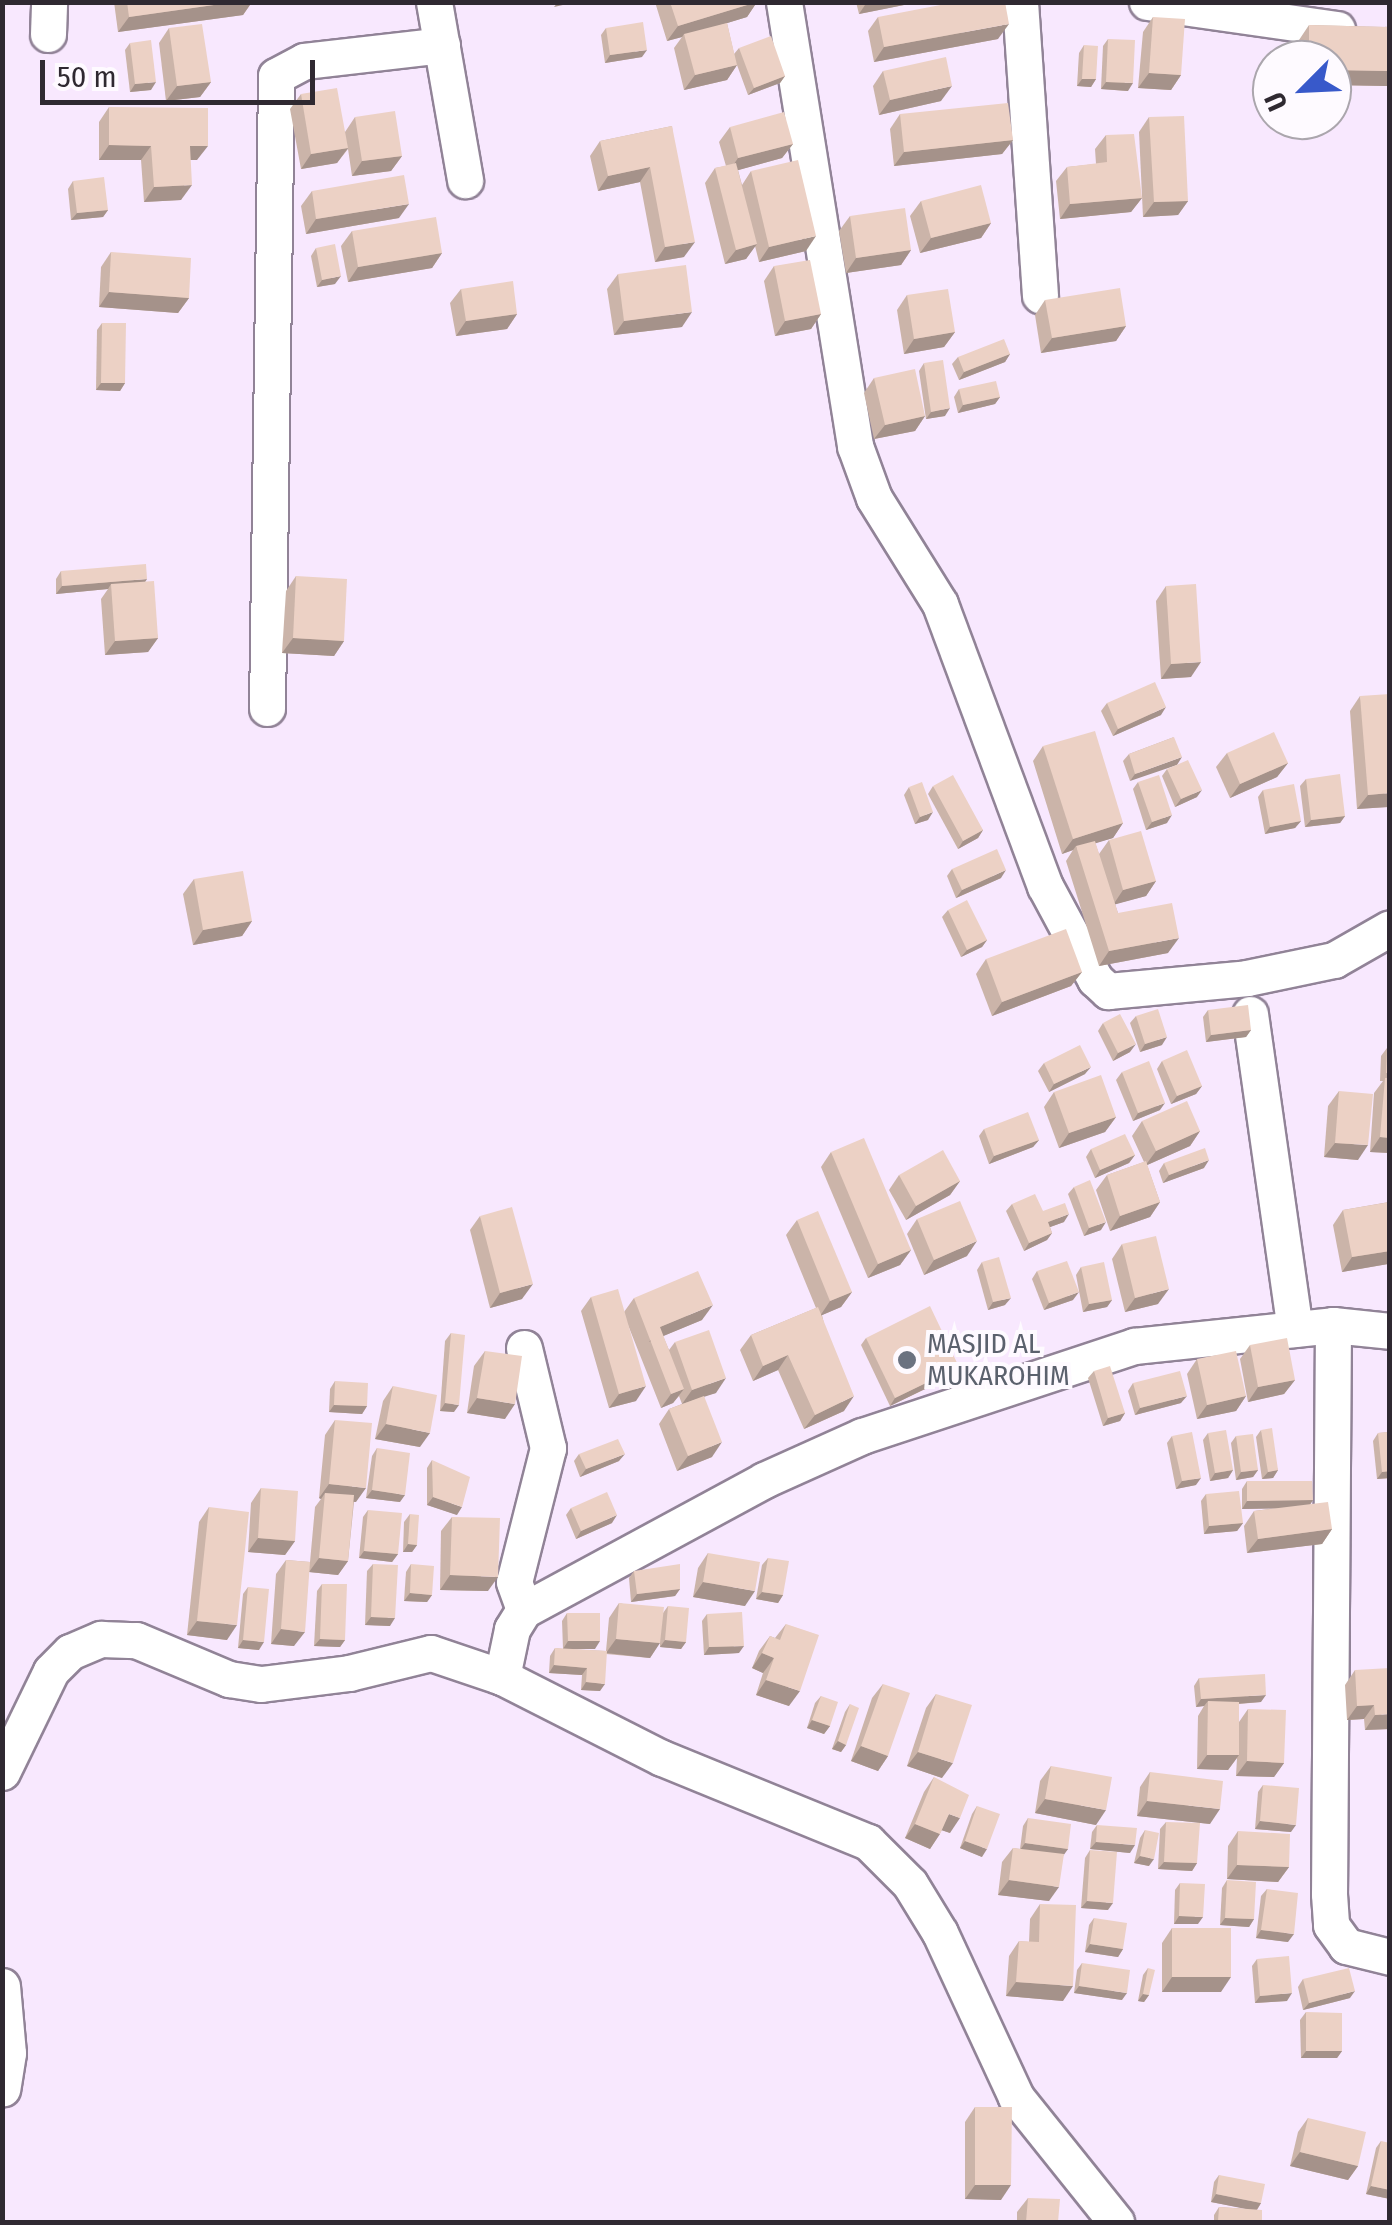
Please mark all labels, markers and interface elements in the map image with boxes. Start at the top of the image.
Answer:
scale bar [45,40,320,102]
north arrow [1252,40,1352,140]
text: 50 m [57,59,117,95]
text: U [1258,87,1294,116]
place label: MASJID AL MUKAROHIM [927,1327,1070,1393]
marker: MASJID AL MUKAROHIM [896,1349,918,1371]

